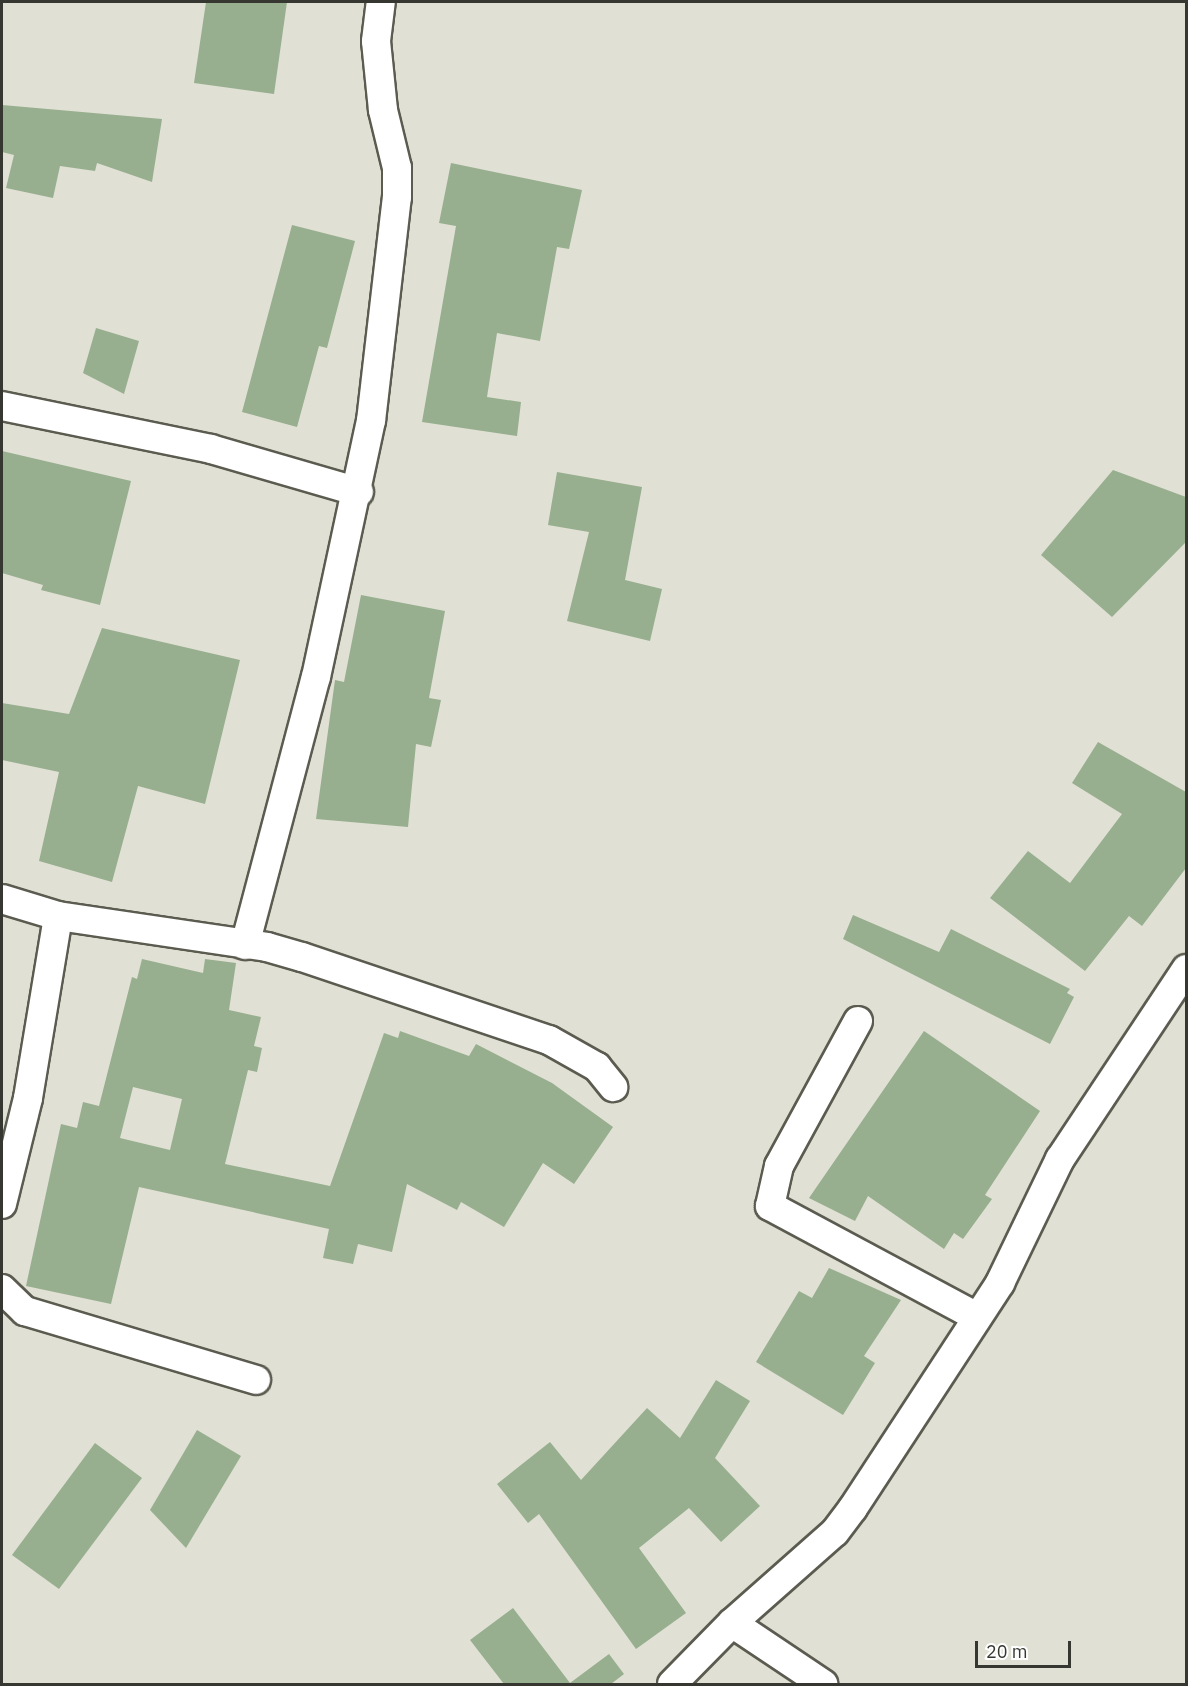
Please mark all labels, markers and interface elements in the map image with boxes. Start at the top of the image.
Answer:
scale bar [978,1629,1074,1667]
text: 20 m [986,1640,1028,1663]

